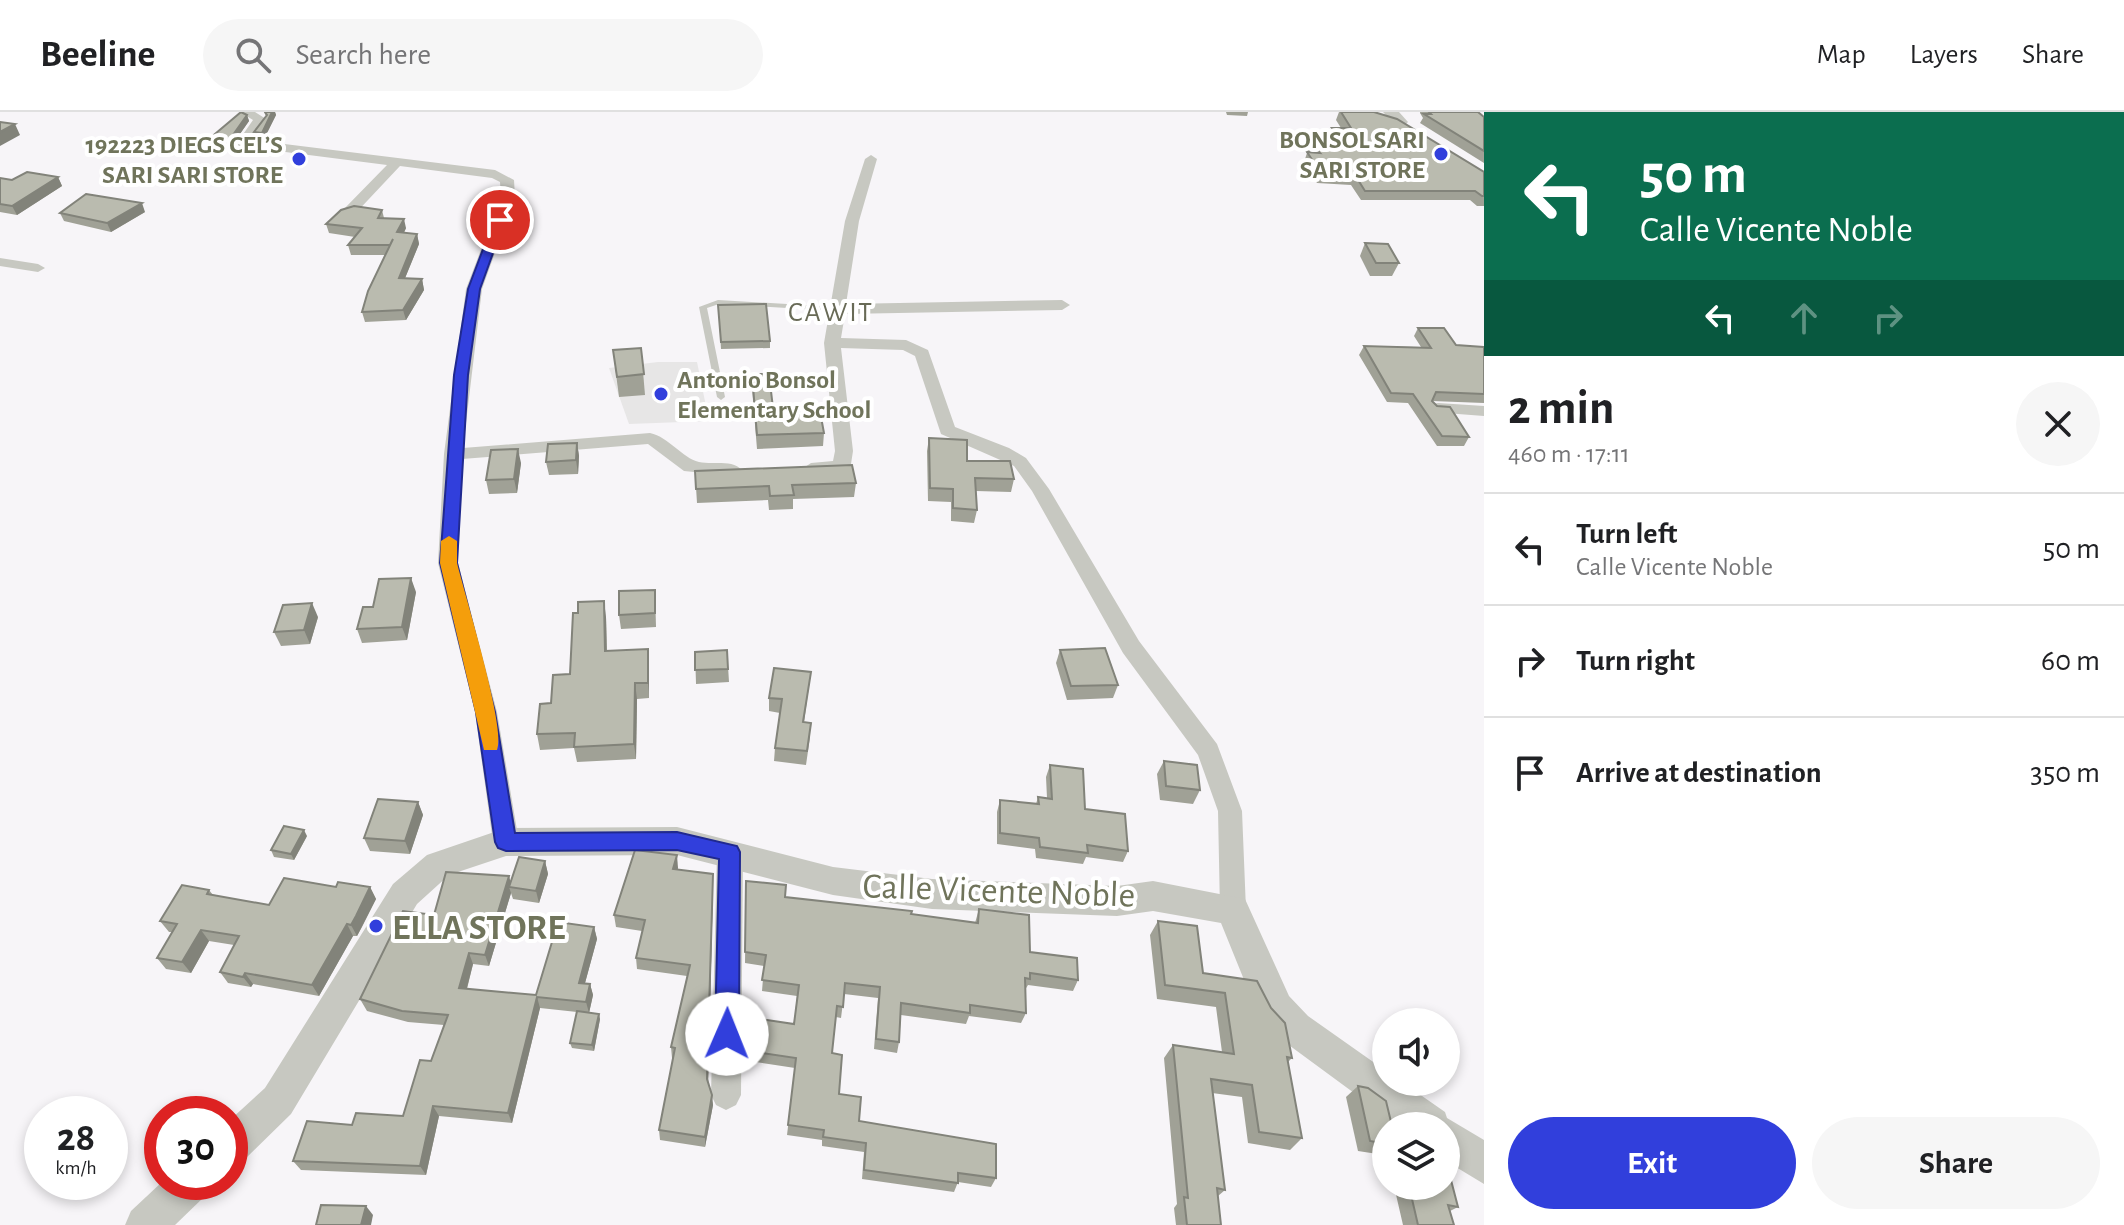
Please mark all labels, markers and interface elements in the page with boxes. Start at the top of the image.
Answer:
search box [203,19,763,91]
icon: search [231,33,275,77]
text: Beeline [40,36,155,74]
text: Search here [295,40,431,70]
text: Map [1817,41,1866,69]
text: Layers [1910,41,1978,69]
text: Share [2022,41,2084,69]
place label: BONSOL SARI SARI STORE [1279,127,1425,183]
place label: 192223 DIEGS CEL’S SARI SARI STORE [85,132,283,188]
icon: left [1508,144,1612,248]
marker: BONSOL SARI SARI STORE [1432,145,1450,163]
text: 50 m [1640,147,1747,203]
marker: 192223 DIEGS CEL’S SARI SARI STORE [290,150,308,168]
pin [466,186,534,254]
icon: arrive [478,198,522,242]
text: Calle Vicente Noble [1640,212,1913,248]
icon: left [1698,296,1742,340]
icon: ahead [1782,296,1826,340]
icon: right [1866,296,1910,340]
district label: CAWIT [788,299,874,327]
place label: Antonio Bonsol Elementary School [677,367,871,423]
button: close [2016,382,2100,466]
marker: Antonio Bonsol Elementary School [652,385,670,403]
text: 2 min [1508,385,1615,433]
text: 460 m · 17:11 [1508,441,1630,467]
text: Turn left [1576,519,1677,549]
icon: left [1508,527,1552,571]
text: 50 m [2043,534,2100,564]
text: Calle Vicente Noble [1576,554,1773,580]
icon: right [1508,639,1552,683]
text: Turn right [1576,646,1695,676]
text: 60 m [2041,646,2100,676]
icon: arrive [1508,751,1552,795]
text: Arrive at destination [1576,758,1822,788]
text: 350 m [2030,758,2100,788]
street label: Calle Vicente Noble [862,868,1136,914]
place label: ELLA STORE [392,910,566,946]
marker: ELLA STORE [367,917,385,935]
position arrow [685,992,769,1076]
map controls [1372,1008,1460,1200]
button: sound [1372,1008,1460,1096]
speed limit sign: 30 [144,1096,248,1200]
button: layers [1372,1112,1460,1200]
button: Exit [1508,1117,1796,1209]
button: Share [1812,1117,2100,1209]
text: 28 [57,1118,95,1158]
text: km/h [55,1158,97,1178]

